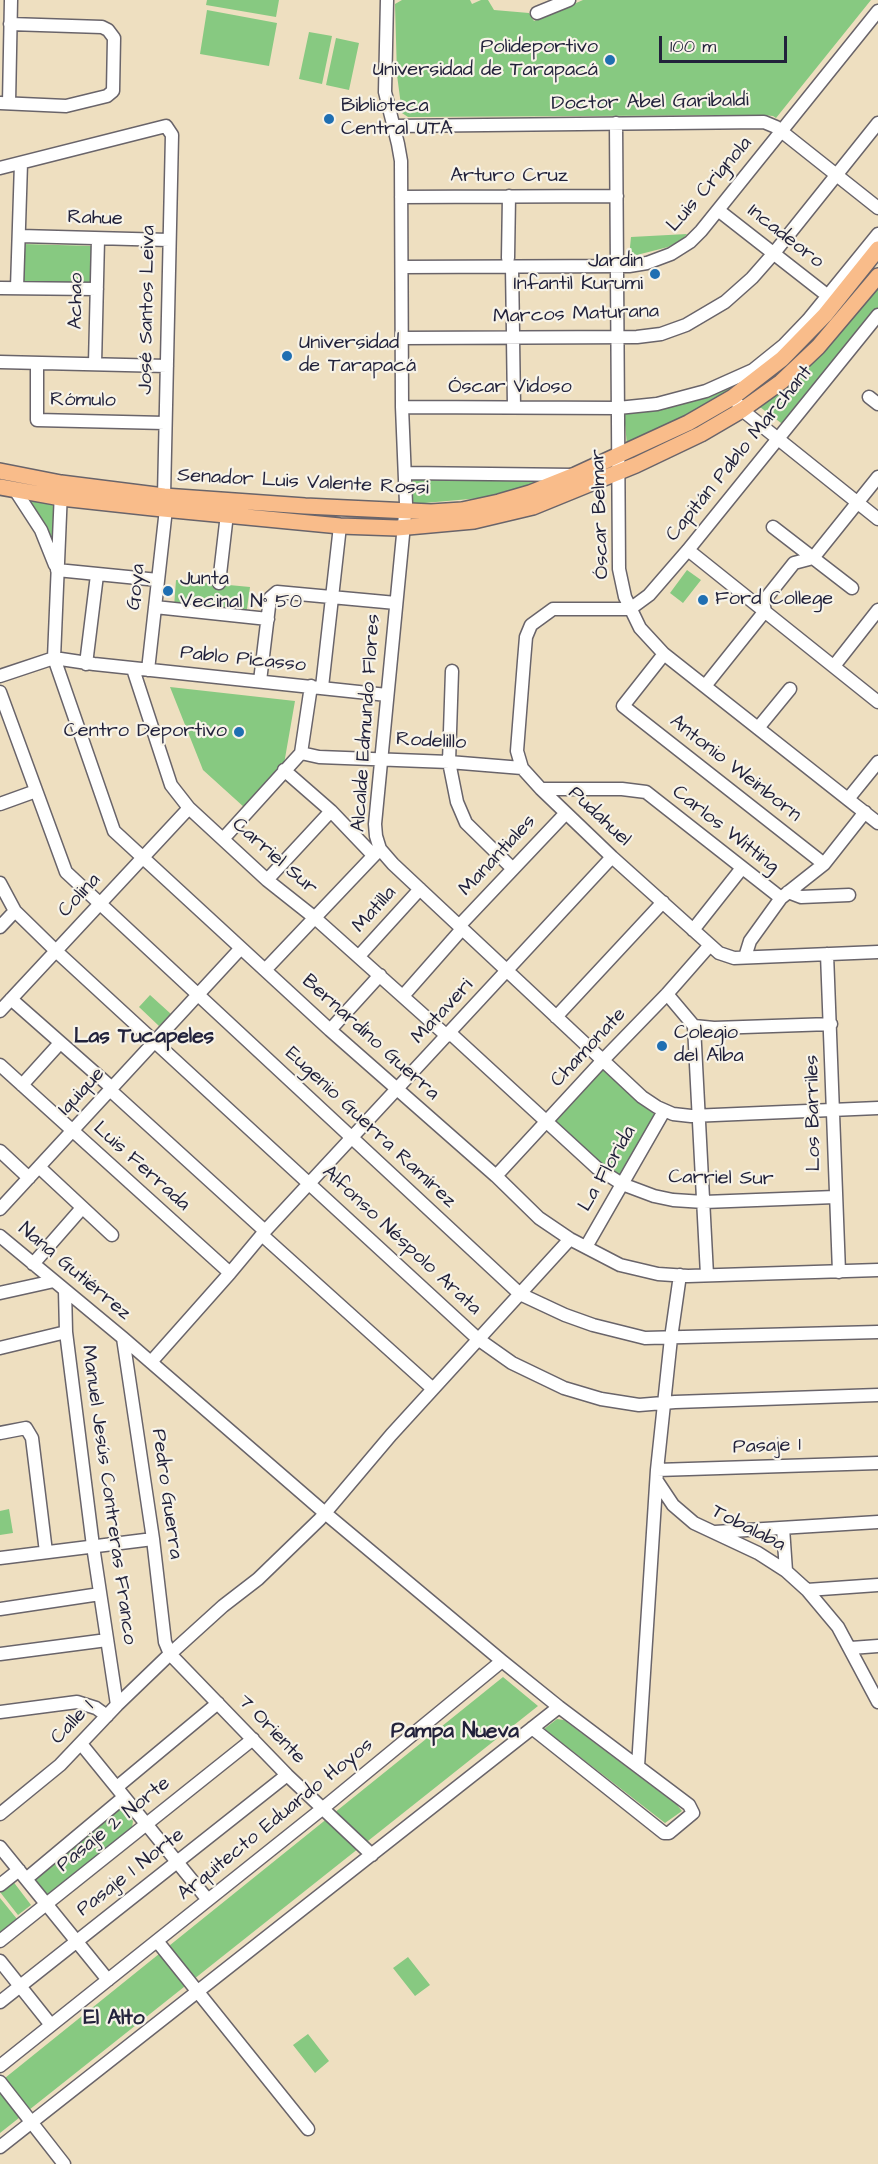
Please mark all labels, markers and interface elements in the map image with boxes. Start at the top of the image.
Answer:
scale bar [662,24,790,62]
text: 100 m [670,34,716,59]
place label: Polideportivo Universidad de Tarapacá [373,36,598,83]
marker: Polideportivo Universidad de Tarapacá [603,53,617,67]
street label: Doctor Abel Garibaldi [551,89,749,117]
place label: Biblioteca Central UTA [341,95,453,142]
marker: Biblioteca Central UTA [322,112,336,126]
street label: Luis Crignola [662,133,758,237]
street label: Arturo Cruz [450,165,568,189]
street label: Incadeoro [742,200,828,274]
street label: Rahue [67,206,123,232]
street label: José Santos Leiva [135,225,161,395]
place label: Jardin Infantil Kurumi [514,250,643,297]
marker: Jardin Infantil Kurumi [648,267,662,281]
street label: Achao [65,272,89,330]
street label: Marcos Maturana [493,300,659,330]
place label: Universidad de Tarapacá [299,332,416,379]
marker: Universidad de Tarapacá [280,349,294,363]
street label: Capitán Pablo Marchant [661,361,819,547]
street label: Óscar Vidoso [448,376,572,400]
street label: Rómulo [50,388,116,414]
street label: Óscar Belmar [587,448,615,580]
street label: Senador Luis Valente Rossi [177,464,429,502]
street label: Goya [123,563,151,611]
place label: Junta Vecinal N° 50 [180,568,302,615]
marker: Junta Vecinal N° 50 [161,584,175,598]
place label: Ford College [715,588,833,612]
marker: Ford College [696,593,710,607]
street label: Alcalde Edmundo Flores [347,613,387,833]
street label: Pablo Picasso [179,641,307,679]
street label: Antonio Weinborn [664,710,806,828]
place label: Centro Deportivo [64,720,227,744]
marker: Centro Deportivo [232,725,246,739]
street label: Rodelillo [395,728,467,756]
street label: Carlos Witting [667,781,783,879]
street label: Pudahuel [563,782,635,852]
street label: Manantiales [454,810,542,902]
street label: Carriel Sur [226,813,322,901]
street label: Colina [54,869,106,923]
street label: Matilla [348,882,402,938]
street label: Bernardino Guerra [296,970,444,1106]
street label: Mataveri [407,974,479,1050]
street label: Chamonate [546,1003,632,1093]
place label: Colegio del Alba [674,1022,744,1069]
district label: Las Tucapeles [74,1025,214,1051]
marker: Colegio del Alba [655,1039,669,1053]
street label: Eugenio Guerra Ramírez [279,1042,461,1214]
street label: Los Barriles [801,1054,827,1172]
street label: Iquique [54,1063,110,1121]
street label: Luis Ferrada [87,1117,195,1217]
street label: La Florida [574,1122,642,1216]
street label: Alfonso Néspolo Arata [316,1161,486,1321]
street label: Carriel Sur [668,1166,774,1192]
street label: Nana Gutiérrez [13,1218,135,1326]
street label: Manuel Jesús Contreras Franco [75,1344,141,1646]
street label: Pedro Guerra [145,1427,187,1561]
street label: Pasaje 1 [733,1434,801,1460]
street label: Tobalaba [707,1500,789,1558]
street label: 7 Oriente [232,1690,310,1770]
street label: Calle 1 [46,1696,100,1750]
district label: Pampa Nueva [391,1720,519,1746]
street label: Arquitecto Eduardo Hoyos [173,1734,379,1906]
street label: Pasaje 2 Norte [53,1772,175,1878]
street label: Pasaje 1 Norte [72,1824,190,1922]
district label: El Alto [83,2007,145,2033]

